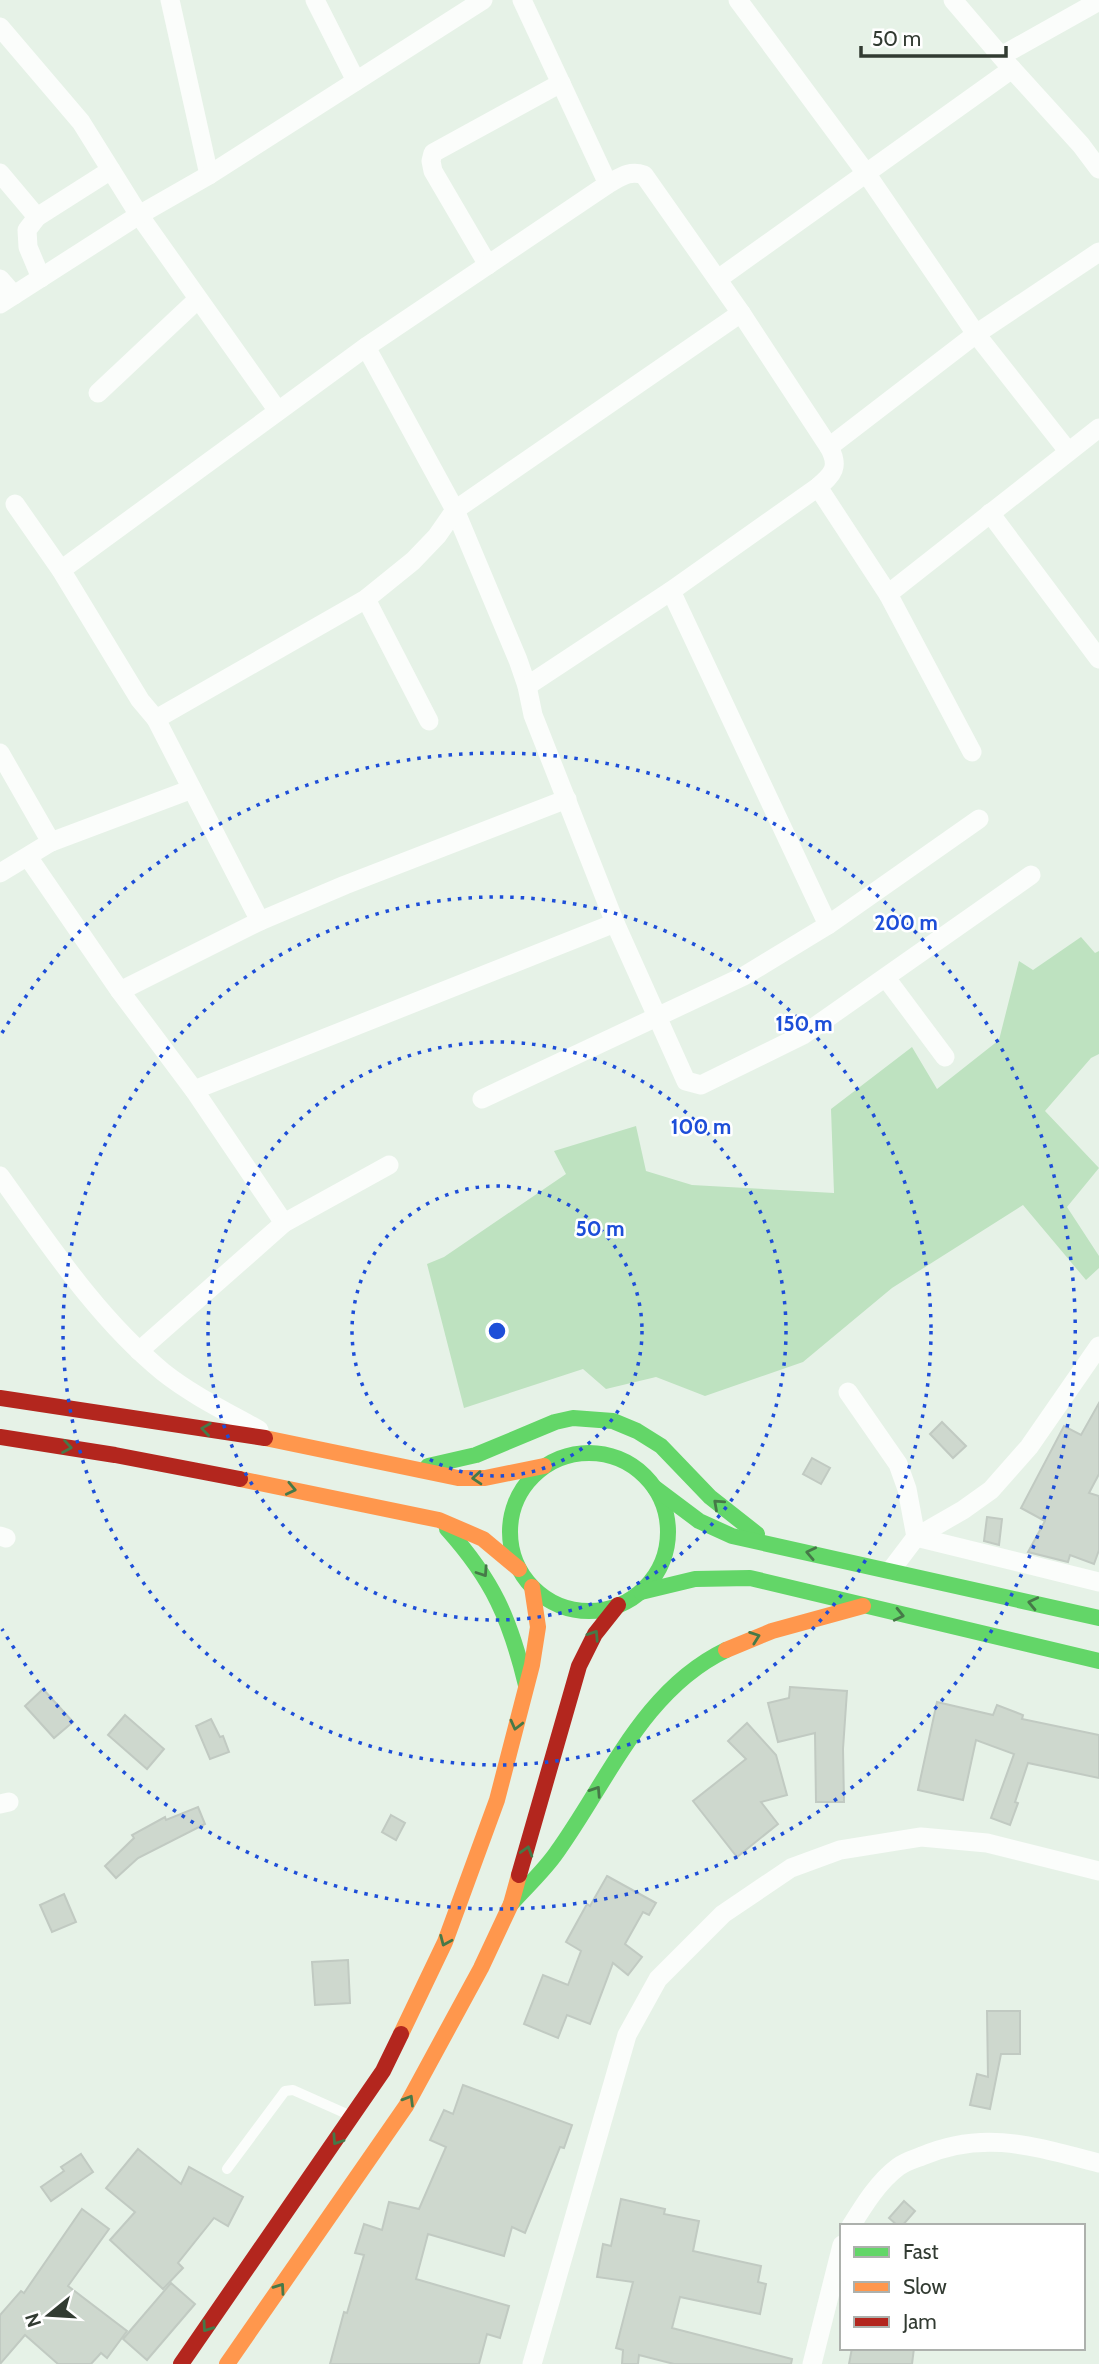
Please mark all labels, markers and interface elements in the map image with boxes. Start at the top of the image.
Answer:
scale bar [861,14,1006,58]
text: 50 m [872,26,921,51]
text: 200 m [874,910,938,935]
text: 150 m [776,1011,832,1036]
text: 100 m [671,1114,731,1139]
text: 50 m [575,1216,625,1241]
centre of rings [485,1319,509,1343]
one-way arrow [200,1421,212,1436]
one-way arrow [62,1440,73,1455]
one-way arrow [471,1470,482,1485]
one-way arrow [285,1480,297,1495]
one-way arrow [713,1500,726,1512]
one-way arrow [805,1546,817,1561]
one-way arrow [475,1564,487,1577]
one-way arrow [1027,1597,1039,1611]
one-way arrow [893,1606,905,1621]
one-way arrow [586,1630,599,1643]
one-way arrow [748,1631,760,1645]
one-way arrow [510,1719,524,1731]
one-way arrow [587,1786,600,1799]
one-way arrow [519,1846,534,1858]
one-way arrow [439,1934,453,1946]
one-way arrow [400,2095,413,2108]
one-way arrow [332,2132,345,2145]
legend [840,2224,1085,2350]
text: Fast [903,2239,939,2264]
text: Slow [903,2274,947,2299]
north arrow [14,2280,84,2350]
one-way arrow [272,2283,284,2296]
text: Jam [902,2309,937,2334]
text: N [20,2310,46,2330]
one-way arrow [203,2319,215,2332]

